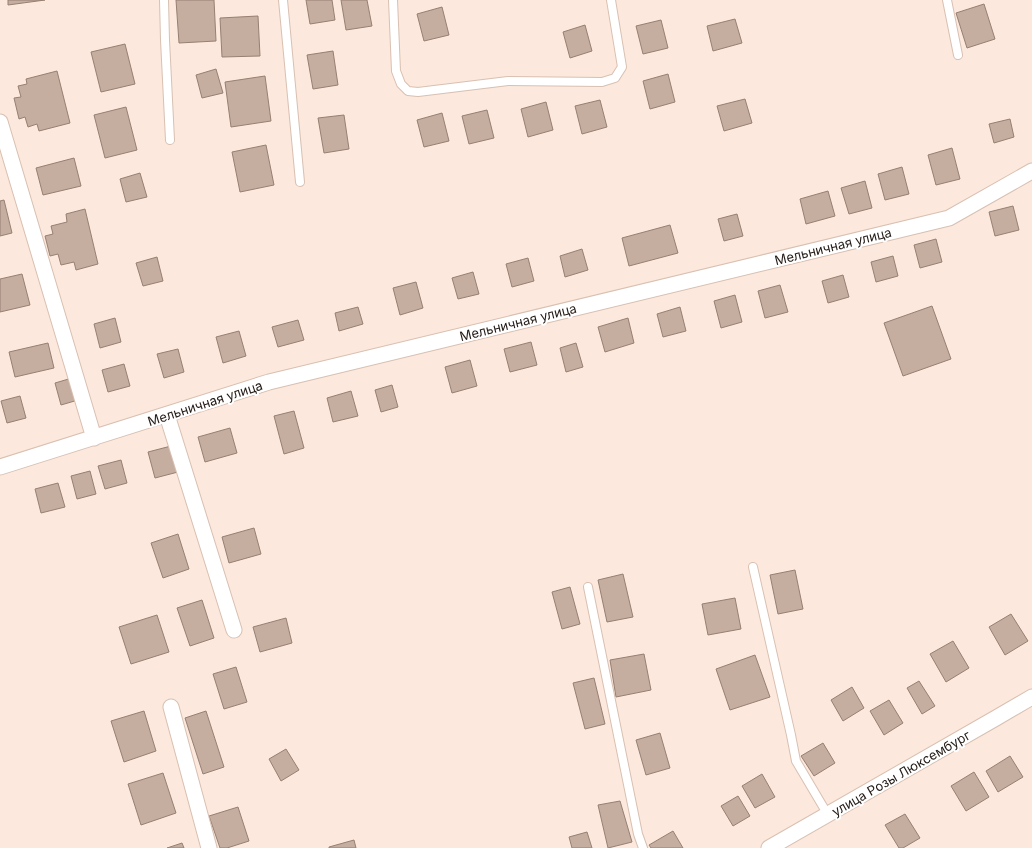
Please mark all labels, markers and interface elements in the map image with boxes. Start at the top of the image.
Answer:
street label: Мельничная улица [773,224,893,268]
street label: Мельничная улица [458,300,578,344]
street label: Мельничная улица [146,377,264,429]
street label: улица Розы Люксембург [829,727,973,819]

